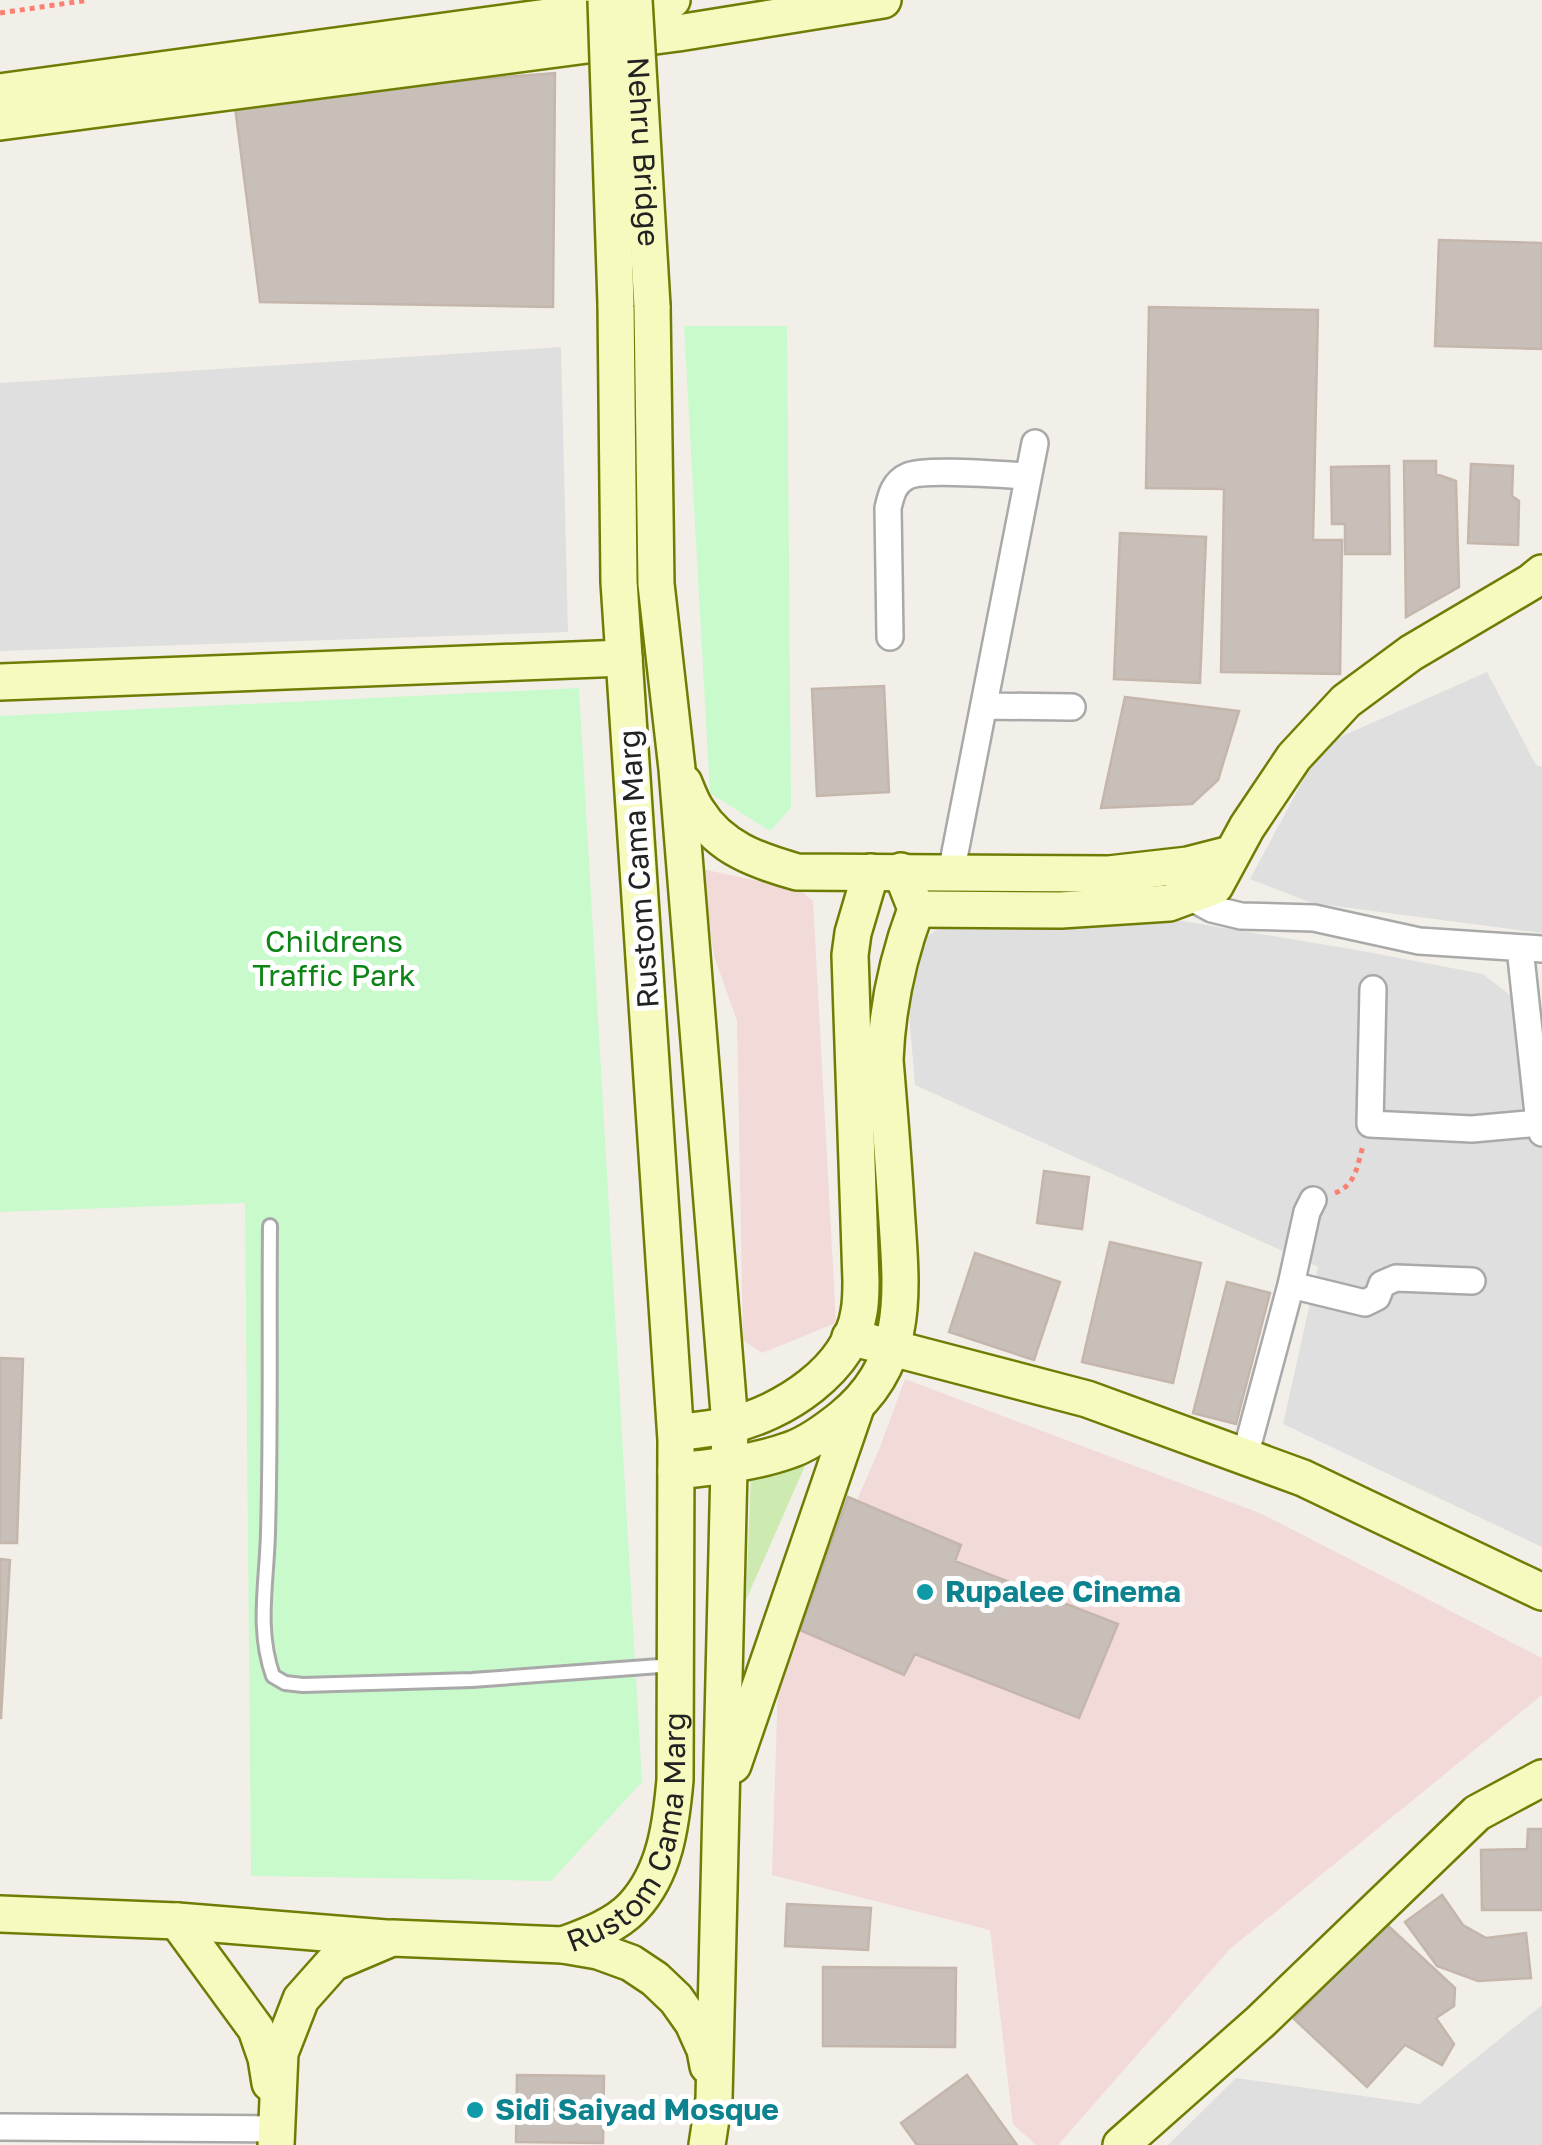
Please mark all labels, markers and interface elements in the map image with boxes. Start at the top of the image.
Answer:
street label: Nehru Bridge [620,56,667,248]
street label: Rustom Cama Marg [610,729,666,1009]
park label: Childrens Traffic Park [252,923,416,993]
place label: Rupalee Cinema [945,1573,1181,1609]
marker: Rupalee Cinema [914,1581,936,1603]
street label: Rustom Cama Marg [561,1712,692,1959]
place label: Sidi Saiyad Mosque [495,2091,779,2127]
marker: Sidi Saiyad Mosque [464,2099,486,2121]

